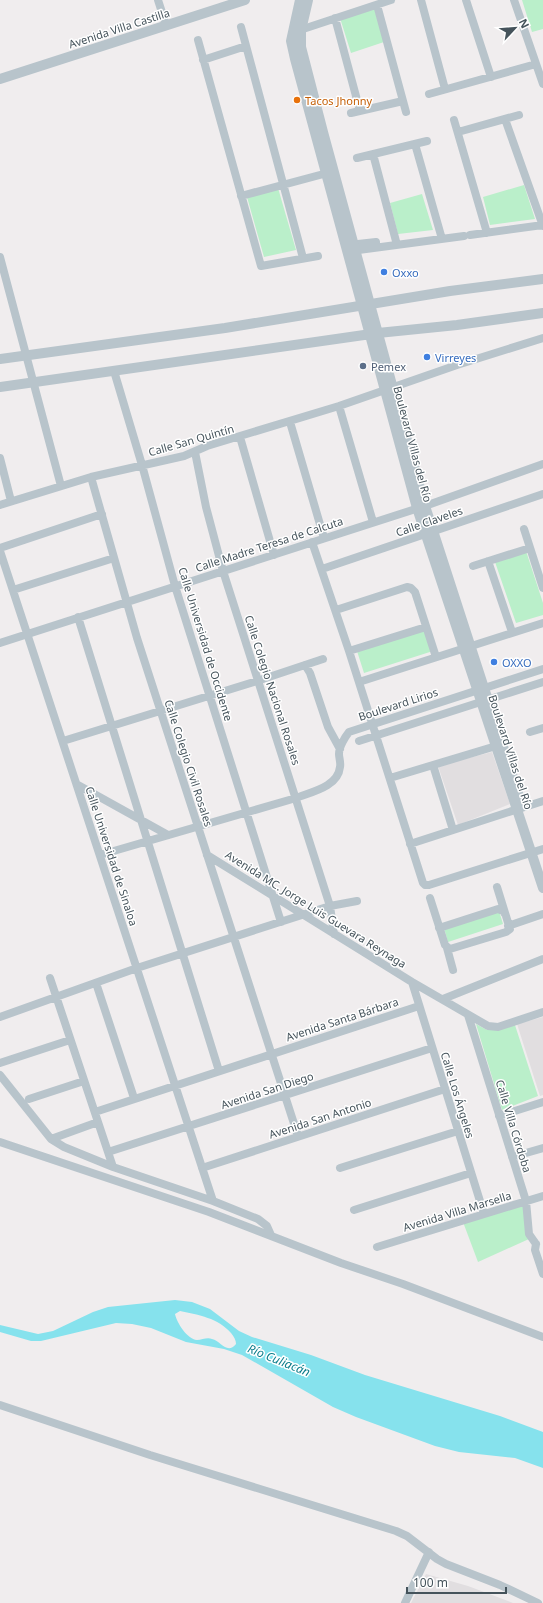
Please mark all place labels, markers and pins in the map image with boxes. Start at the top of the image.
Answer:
place label: Tacos Jhonny [305,93,373,108]
marker: Tacos Jhonny [292,95,302,105]
place label: Oxxo [392,265,419,280]
marker: Oxxo [379,267,389,277]
place label: Virreyes [435,350,476,365]
marker: Virreyes [422,352,432,362]
place label: Pemex [371,359,406,374]
marker: Pemex [358,361,368,371]
place label: OXXO [502,655,532,670]
marker: OXXO [489,657,499,667]

